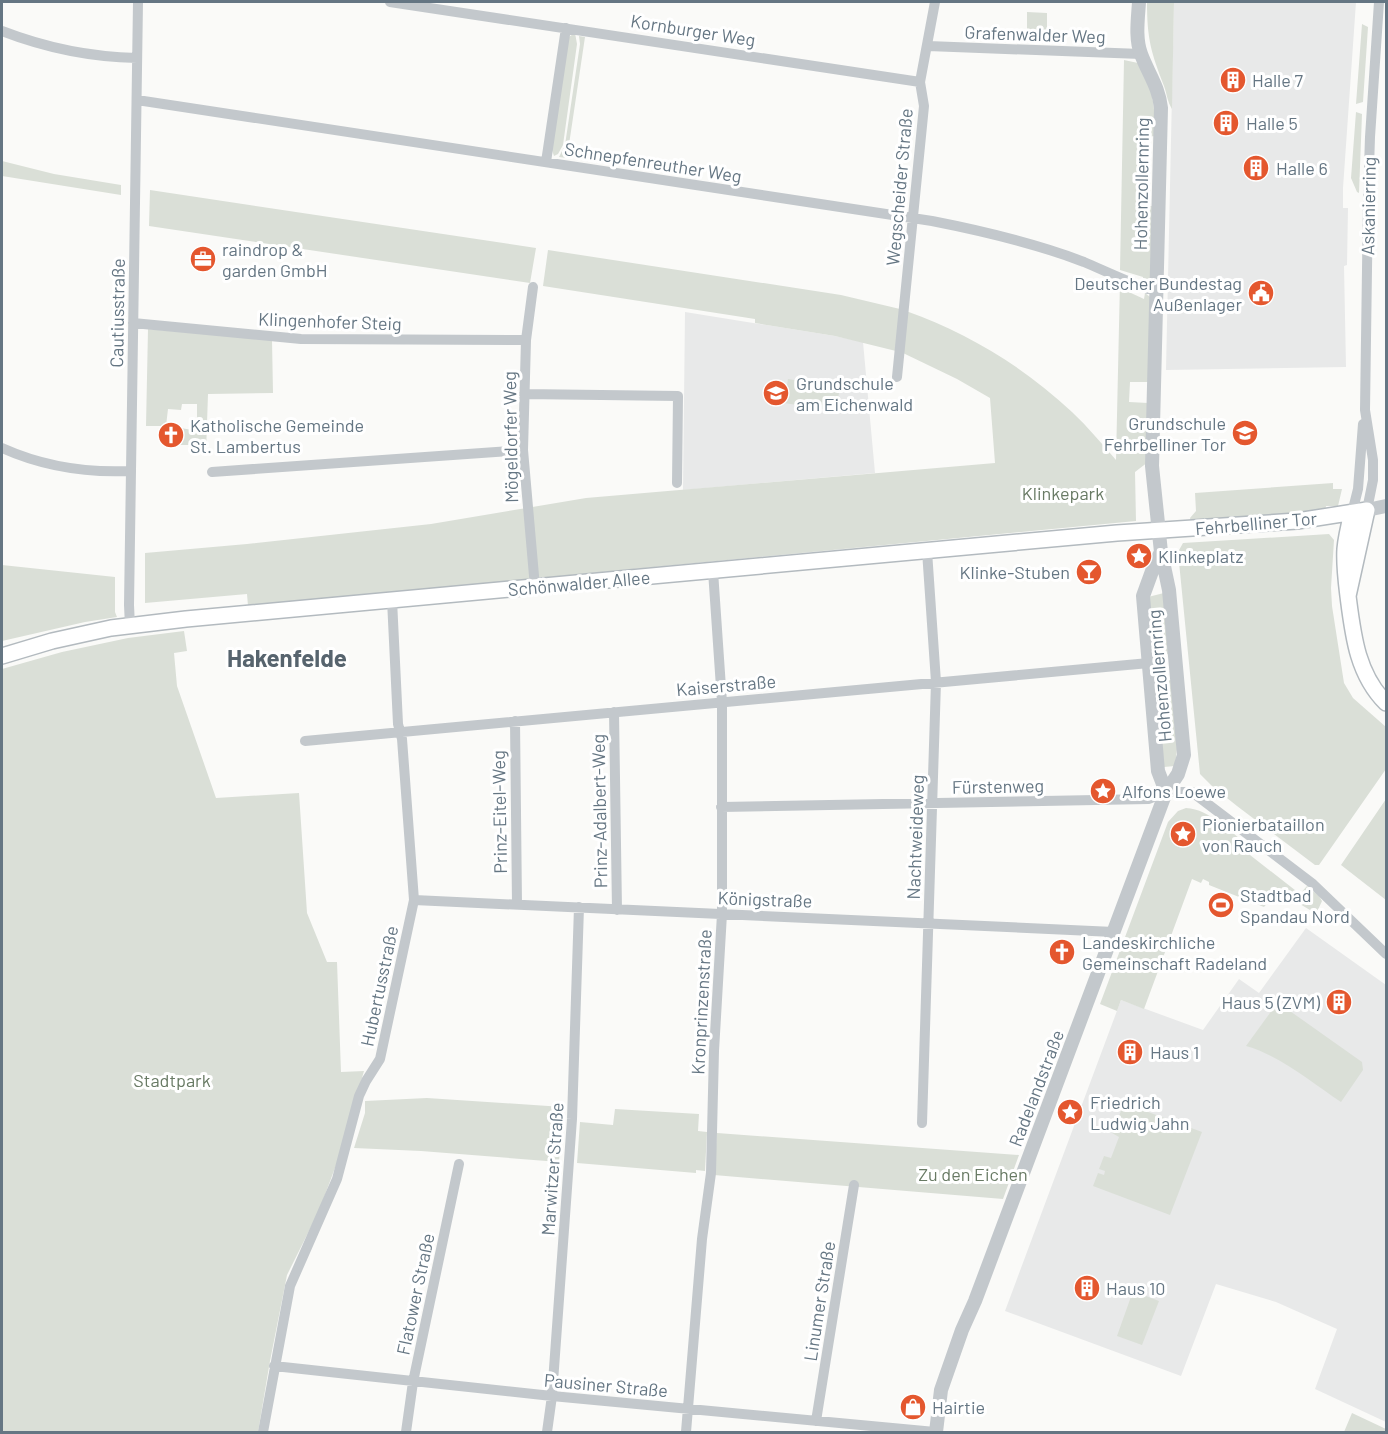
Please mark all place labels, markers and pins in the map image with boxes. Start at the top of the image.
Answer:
building icon: Halle 7 [1218,65,1248,95]
place label: Halle 7 [1252,69,1303,91]
building icon: Halle 5 [1211,108,1241,138]
place label: Halle 5 [1246,112,1298,134]
building icon: Halle 6 [1241,153,1271,183]
place label: Halle 6 [1276,157,1328,179]
place label: raindrop & garden GmbH [222,238,328,281]
office icon: raindrop & garden GmbH [188,244,218,274]
place label: Deutscher Bundestag Außenlager [1074,272,1242,315]
public building icon: Deutscher Bundestag Außenlager [1246,278,1276,308]
place label: Grundschule am Eichenwald [796,372,913,415]
school or university icon: Grundschule am Eichenwald [761,378,791,408]
place label: Grundschule Fehrbelliner Tor [1104,412,1226,455]
place label: Katholische Gemeinde St. Lambertus [190,414,364,457]
school or university icon: Grundschule Fehrbelliner Tor [1230,418,1260,448]
church icon: Katholische Gemeinde St. Lambertus [156,420,186,450]
place icon: Klinkeplatz [1124,541,1154,571]
place label: Klinkeplatz [1158,545,1243,567]
bar icon: Klinke-Stuben [1074,557,1104,587]
place label: Klinke-Stuben [960,561,1070,583]
place icon: Alfons Loewe [1088,776,1118,806]
place label: Alfons Loewe [1122,780,1226,802]
place label: Pionierbataillon von Rauch [1202,813,1325,856]
place icon: Pionierbataillon von Rauch [1168,819,1198,849]
place label: Stadtbad Spandau Nord [1240,884,1350,927]
sports icon: Stadtbad Spandau Nord [1206,890,1236,920]
place label: Landeskirchliche Gemeinschaft Radeland [1082,931,1267,974]
church icon: Landeskirchliche Gemeinschaft Radeland [1047,937,1077,967]
building icon: Haus 5 (ZVM) [1324,987,1354,1017]
place label: Haus 5 (ZVM) [1222,991,1320,1013]
building icon: Haus 1 [1115,1037,1145,1067]
place label: Haus 1 [1150,1041,1199,1063]
place label: Friedrich Ludwig Jahn [1090,1091,1190,1134]
place icon: Friedrich Ludwig Jahn [1055,1097,1085,1127]
building icon: Haus 10 [1072,1273,1102,1303]
place label: Haus 10 [1106,1277,1165,1299]
shop icon: Hairtie [898,1392,928,1422]
place label: Hairtie [932,1396,985,1418]

